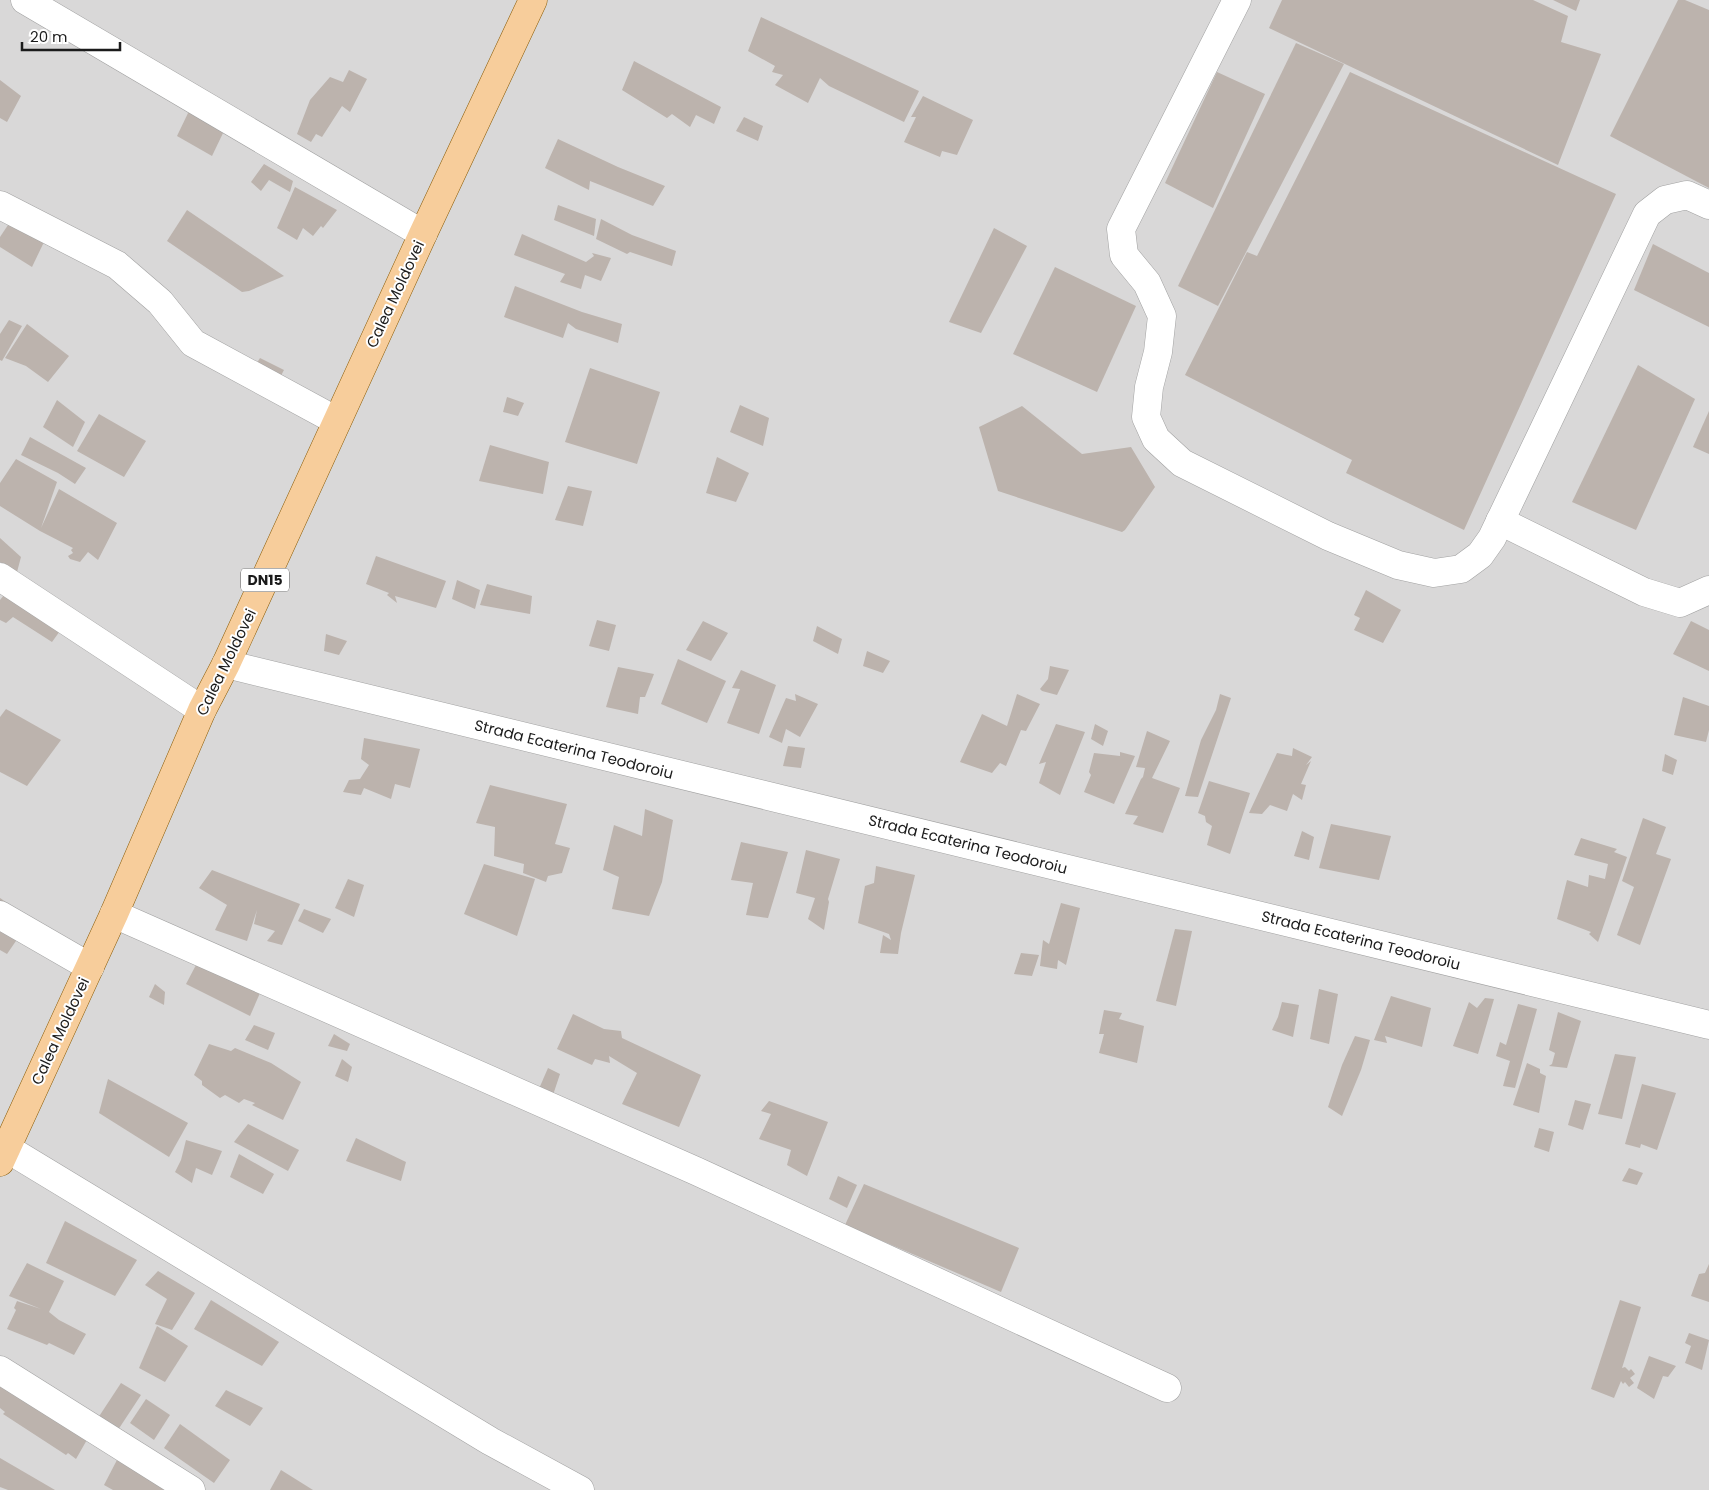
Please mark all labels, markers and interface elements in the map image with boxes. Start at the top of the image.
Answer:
scale bar [22,20,120,52]
text: 20 m [30,26,68,47]
street label: Calea Moldovei [361,237,429,351]
road number: DN15 [241,568,289,592]
street label: Calea Moldovei [191,605,261,719]
street label: Strada Ecaterina Teodoroiu [472,714,676,784]
street label: Strada Ecaterina Teodoroiu [866,809,1070,879]
street label: Strada Ecaterina Teodoroiu [1259,905,1463,975]
street label: Calea Moldovei [26,974,94,1088]

